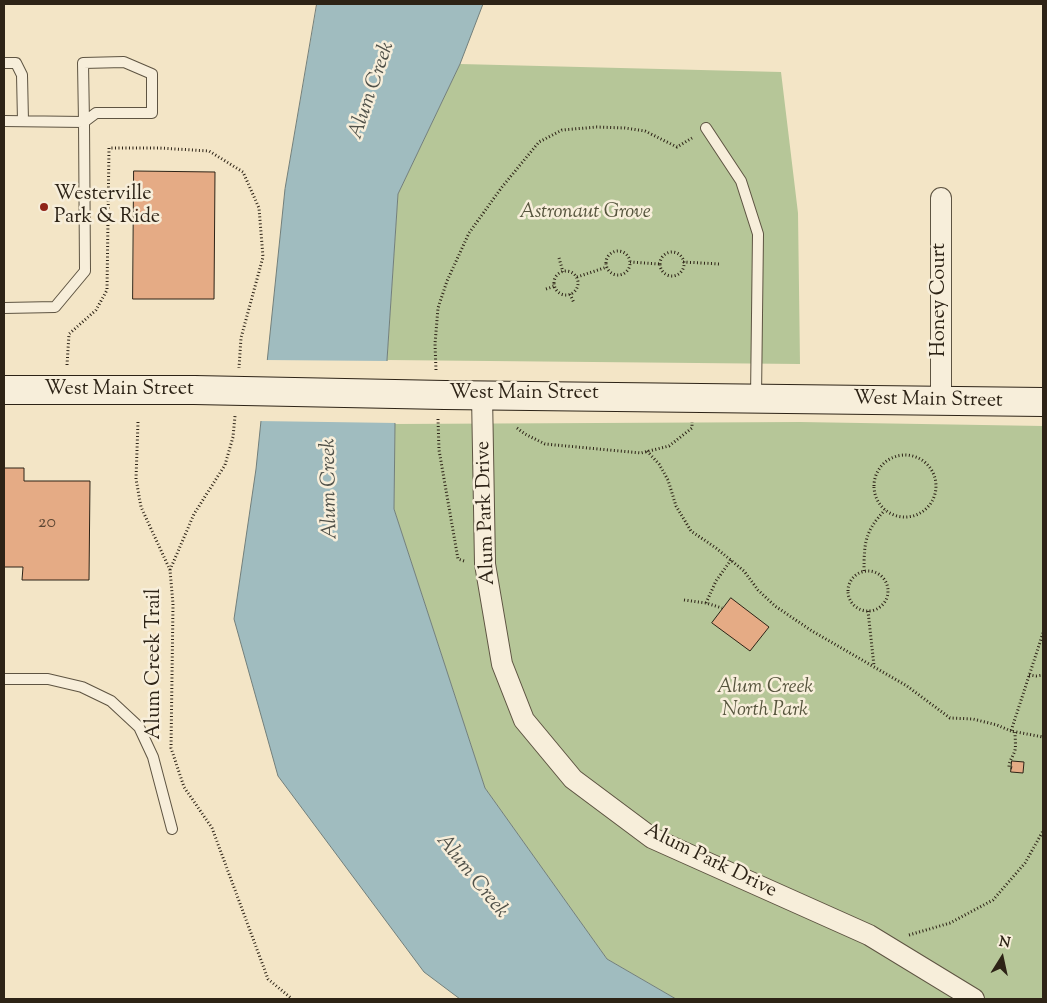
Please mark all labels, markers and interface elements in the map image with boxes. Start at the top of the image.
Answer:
water label: Alum Creek [345,39,401,143]
place label: Westerville Park & Ride [54,184,160,231]
marker: Westerville Park & Ride [38,201,50,213]
park label: Astronaut Grove [519,202,651,226]
street label: Honey Court [929,243,953,357]
street label: West Main Street [44,379,194,403]
street label: West Main Street [449,383,599,407]
street label: West Main Street [853,388,1003,414]
water label: Alum Creek [318,438,344,540]
street label: Alum Park Drive [472,440,502,586]
house number: 20 [38,513,56,535]
street label: Alum Creek Trail [144,588,168,740]
park label: Alum Creek North Park [717,677,813,724]
street label: Alum Park Drive [640,820,780,904]
water label: Alum Creek [429,830,513,924]
text: N [997,932,1012,954]
north arrow [977,933,1027,983]

